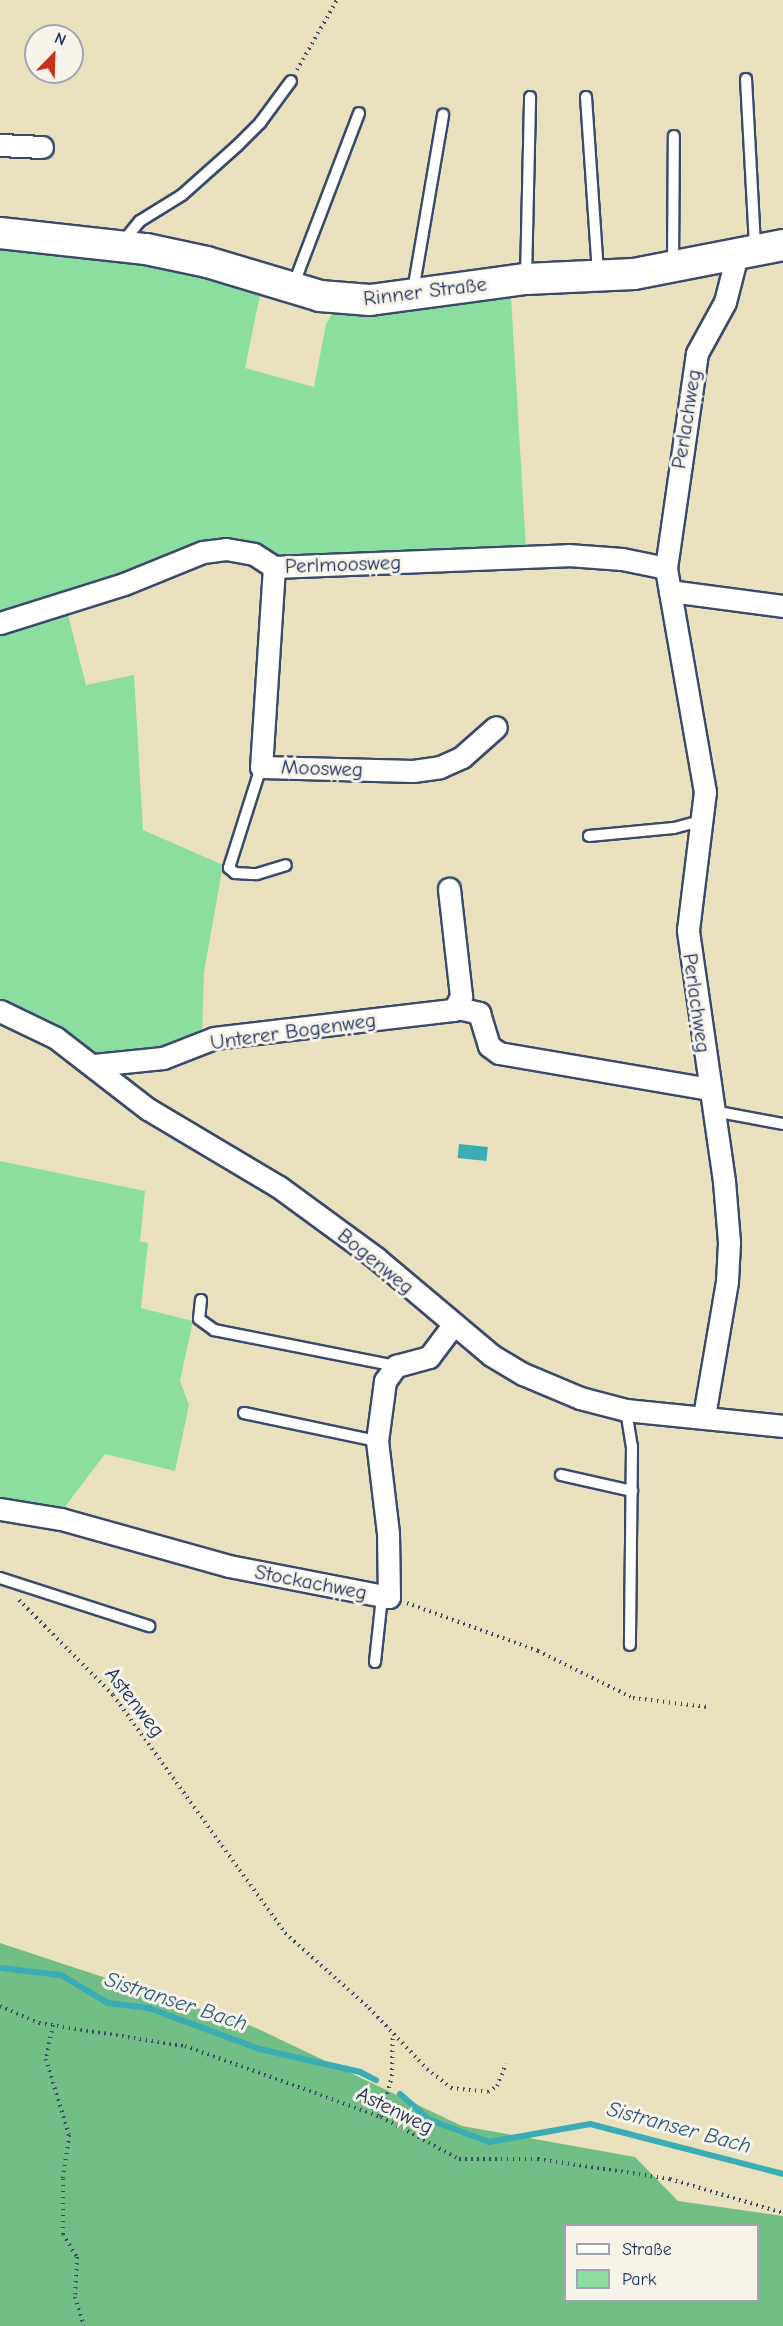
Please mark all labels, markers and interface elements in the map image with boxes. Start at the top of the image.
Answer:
north arrow [24,24,84,84]
text: N [52,29,69,50]
street label: Rinner Straße [362,271,488,311]
street label: Perlachweg [666,367,706,471]
street label: Perlmoosweg [284,549,402,579]
street label: Moosweg [280,754,364,782]
street label: Perlachweg [678,952,716,1054]
street label: Unterer Bogenweg [209,1007,377,1055]
street label: Bogenweg [333,1223,419,1299]
street label: Stockachweg [253,1559,369,1605]
street label: Astenweg [100,1662,170,1742]
water label: Sistranser Bach [101,1967,251,2037]
street label: Astenweg [352,2081,438,2139]
water label: Sistranser Bach [604,2096,754,2160]
legend [564,2224,759,2302]
text: Straße [622,2239,672,2260]
text: Park [622,2269,656,2290]

